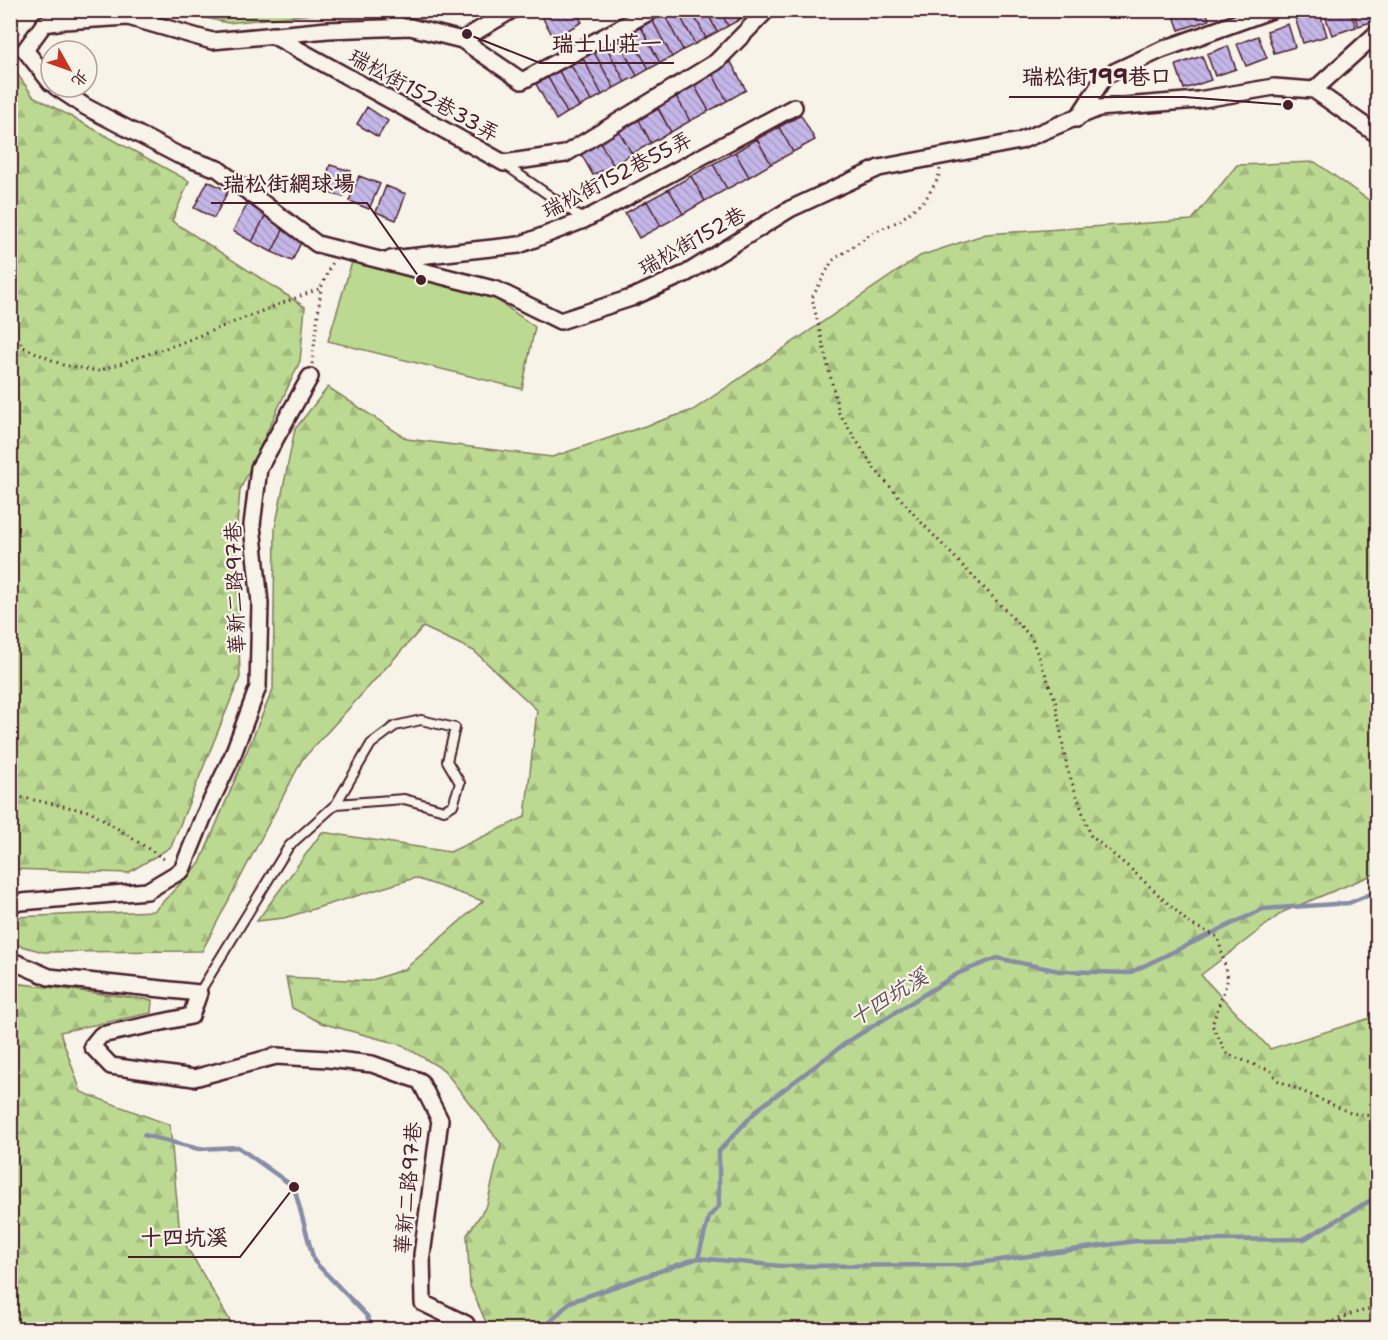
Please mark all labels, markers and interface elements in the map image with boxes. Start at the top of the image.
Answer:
callout: 瑞士山莊一 [540,23,674,63]
text: 瑞士山莊一 [552,29,662,58]
north arrow [39,39,99,99]
street label: 瑞松街152巷33弄 [344,42,504,148]
callout: 瑞松街199巷口 [1009,57,1184,97]
text: 瑞松街199巷口 [1022,62,1172,91]
text: 北 [67,65,93,91]
street label: 瑞松街152巷55弄 [537,125,697,225]
callout: 瑞松街網球場 [211,163,367,203]
text: 瑞松街網球場 [223,169,355,198]
street label: 瑞松街152巷 [633,200,751,282]
street label: 華新二路97巷 [219,521,251,655]
water label: 十四坑溪 [843,961,934,1033]
street label: 華新二路97巷 [388,1120,428,1256]
callout: 十四坑溪 [128,1217,240,1257]
text: 十四坑溪 [140,1223,228,1252]

